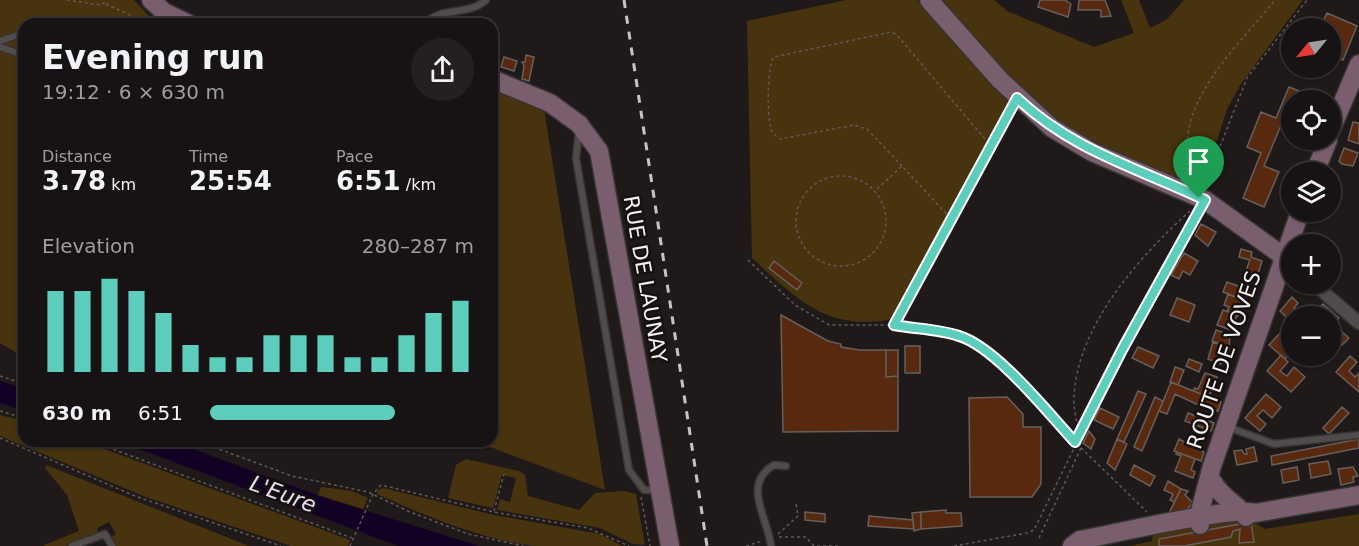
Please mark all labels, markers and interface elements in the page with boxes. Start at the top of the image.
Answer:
north arrow [1281,18,1341,78]
map controls [1281,18,1341,366]
text: Evening run [42,38,265,77]
button: share [411,38,474,101]
text: 19:12 · 6 × 630 m [42,80,225,104]
button: locate [1281,90,1341,150]
pin [1173,136,1224,198]
icon: arrive [1182,145,1215,178]
text: Distance [42,147,112,166]
text: Time [189,147,228,166]
text: Pace [336,147,373,166]
button: layers [1281,162,1341,222]
text: 3.78 [42,166,106,196]
text: 25:54 [189,166,272,196]
text: 6:51 [336,166,401,196]
text: km [106,175,136,194]
text: /km [401,175,436,194]
street label: RUE DE LAUNAY [618,194,672,365]
text: Elevation [42,234,135,258]
text: 280–287 m [362,234,474,258]
button: + [1281,234,1341,294]
street label: ROUTE DE VOVES [1182,268,1266,452]
button: − [1281,306,1341,366]
text: 630 m [42,401,112,425]
text: 6:51 [138,401,183,425]
water label: L'Eure [246,470,320,518]

